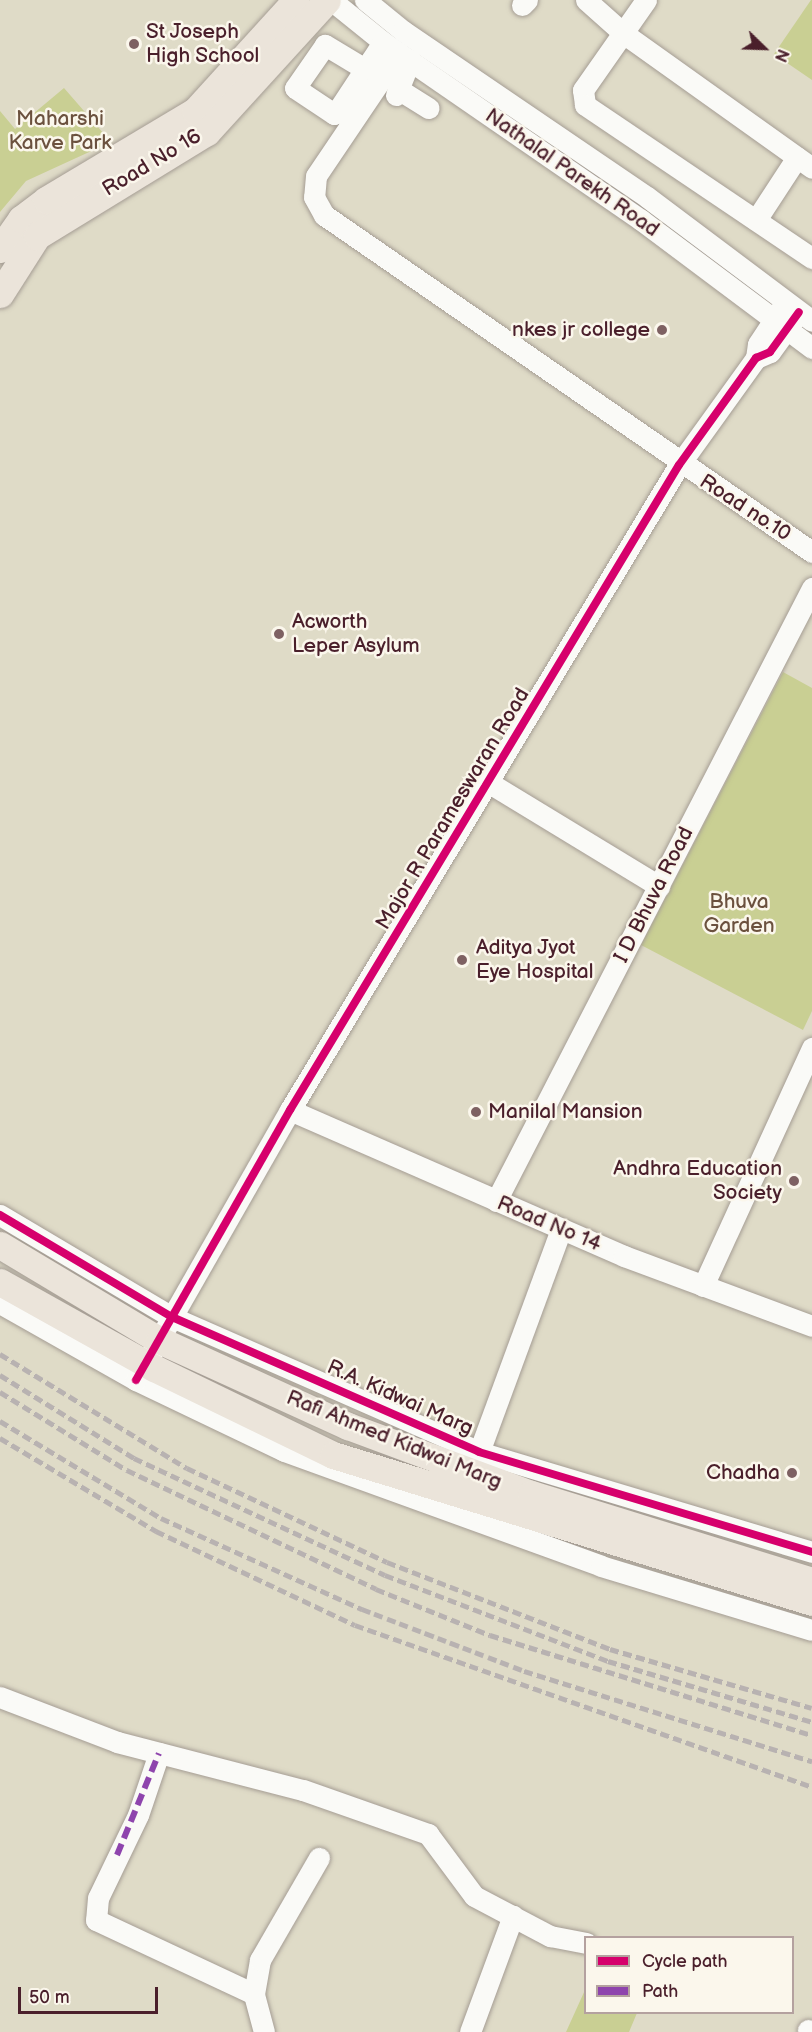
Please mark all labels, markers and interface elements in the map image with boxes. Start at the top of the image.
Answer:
north arrow [734,18,794,78]
place label: St Joseph High School [146,19,260,69]
marker: St Joseph High School [127,37,141,51]
text: N [770,46,792,64]
street label: Nathalal Parekh Road [480,103,664,243]
park label: Maharshi Karve Park [9,106,111,156]
street label: Road No 16 [98,124,206,202]
place label: nkes jr college [512,317,650,343]
marker: nkes jr college [655,323,669,337]
street label: Road no.10 [695,469,795,547]
place label: Acworth Leper Asylum [292,609,420,659]
marker: Acworth Leper Asylum [270,625,288,643]
street label: Major R Parameswaran Road [371,684,535,934]
street label: I D Bhuva Road [609,823,699,967]
park label: Bhuva Garden [703,889,775,939]
place label: Aditya Jyot Eye Hospital [476,935,593,985]
marker: Aditya Jyot Eye Hospital [453,951,471,969]
place label: Manilal Mansion [488,1099,642,1125]
marker: Manilal Mansion [469,1105,483,1119]
place label: Andhra Education Society [613,1156,782,1206]
marker: Andhra Education Society [787,1174,801,1188]
street label: Road No 14 [493,1191,605,1257]
street label: R.A. Kidwai Marg [323,1355,477,1441]
street label: Rafi Ahmed Kidwai Marg [283,1385,505,1495]
place label: Chadha [706,1460,780,1486]
marker: Chadha [785,1466,799,1480]
legend [584,1936,794,2014]
text: Cycle path [642,1951,728,1972]
scale bar [21,1975,160,2013]
text: Path [642,1981,678,2002]
text: 50 m [29,1987,70,2008]

